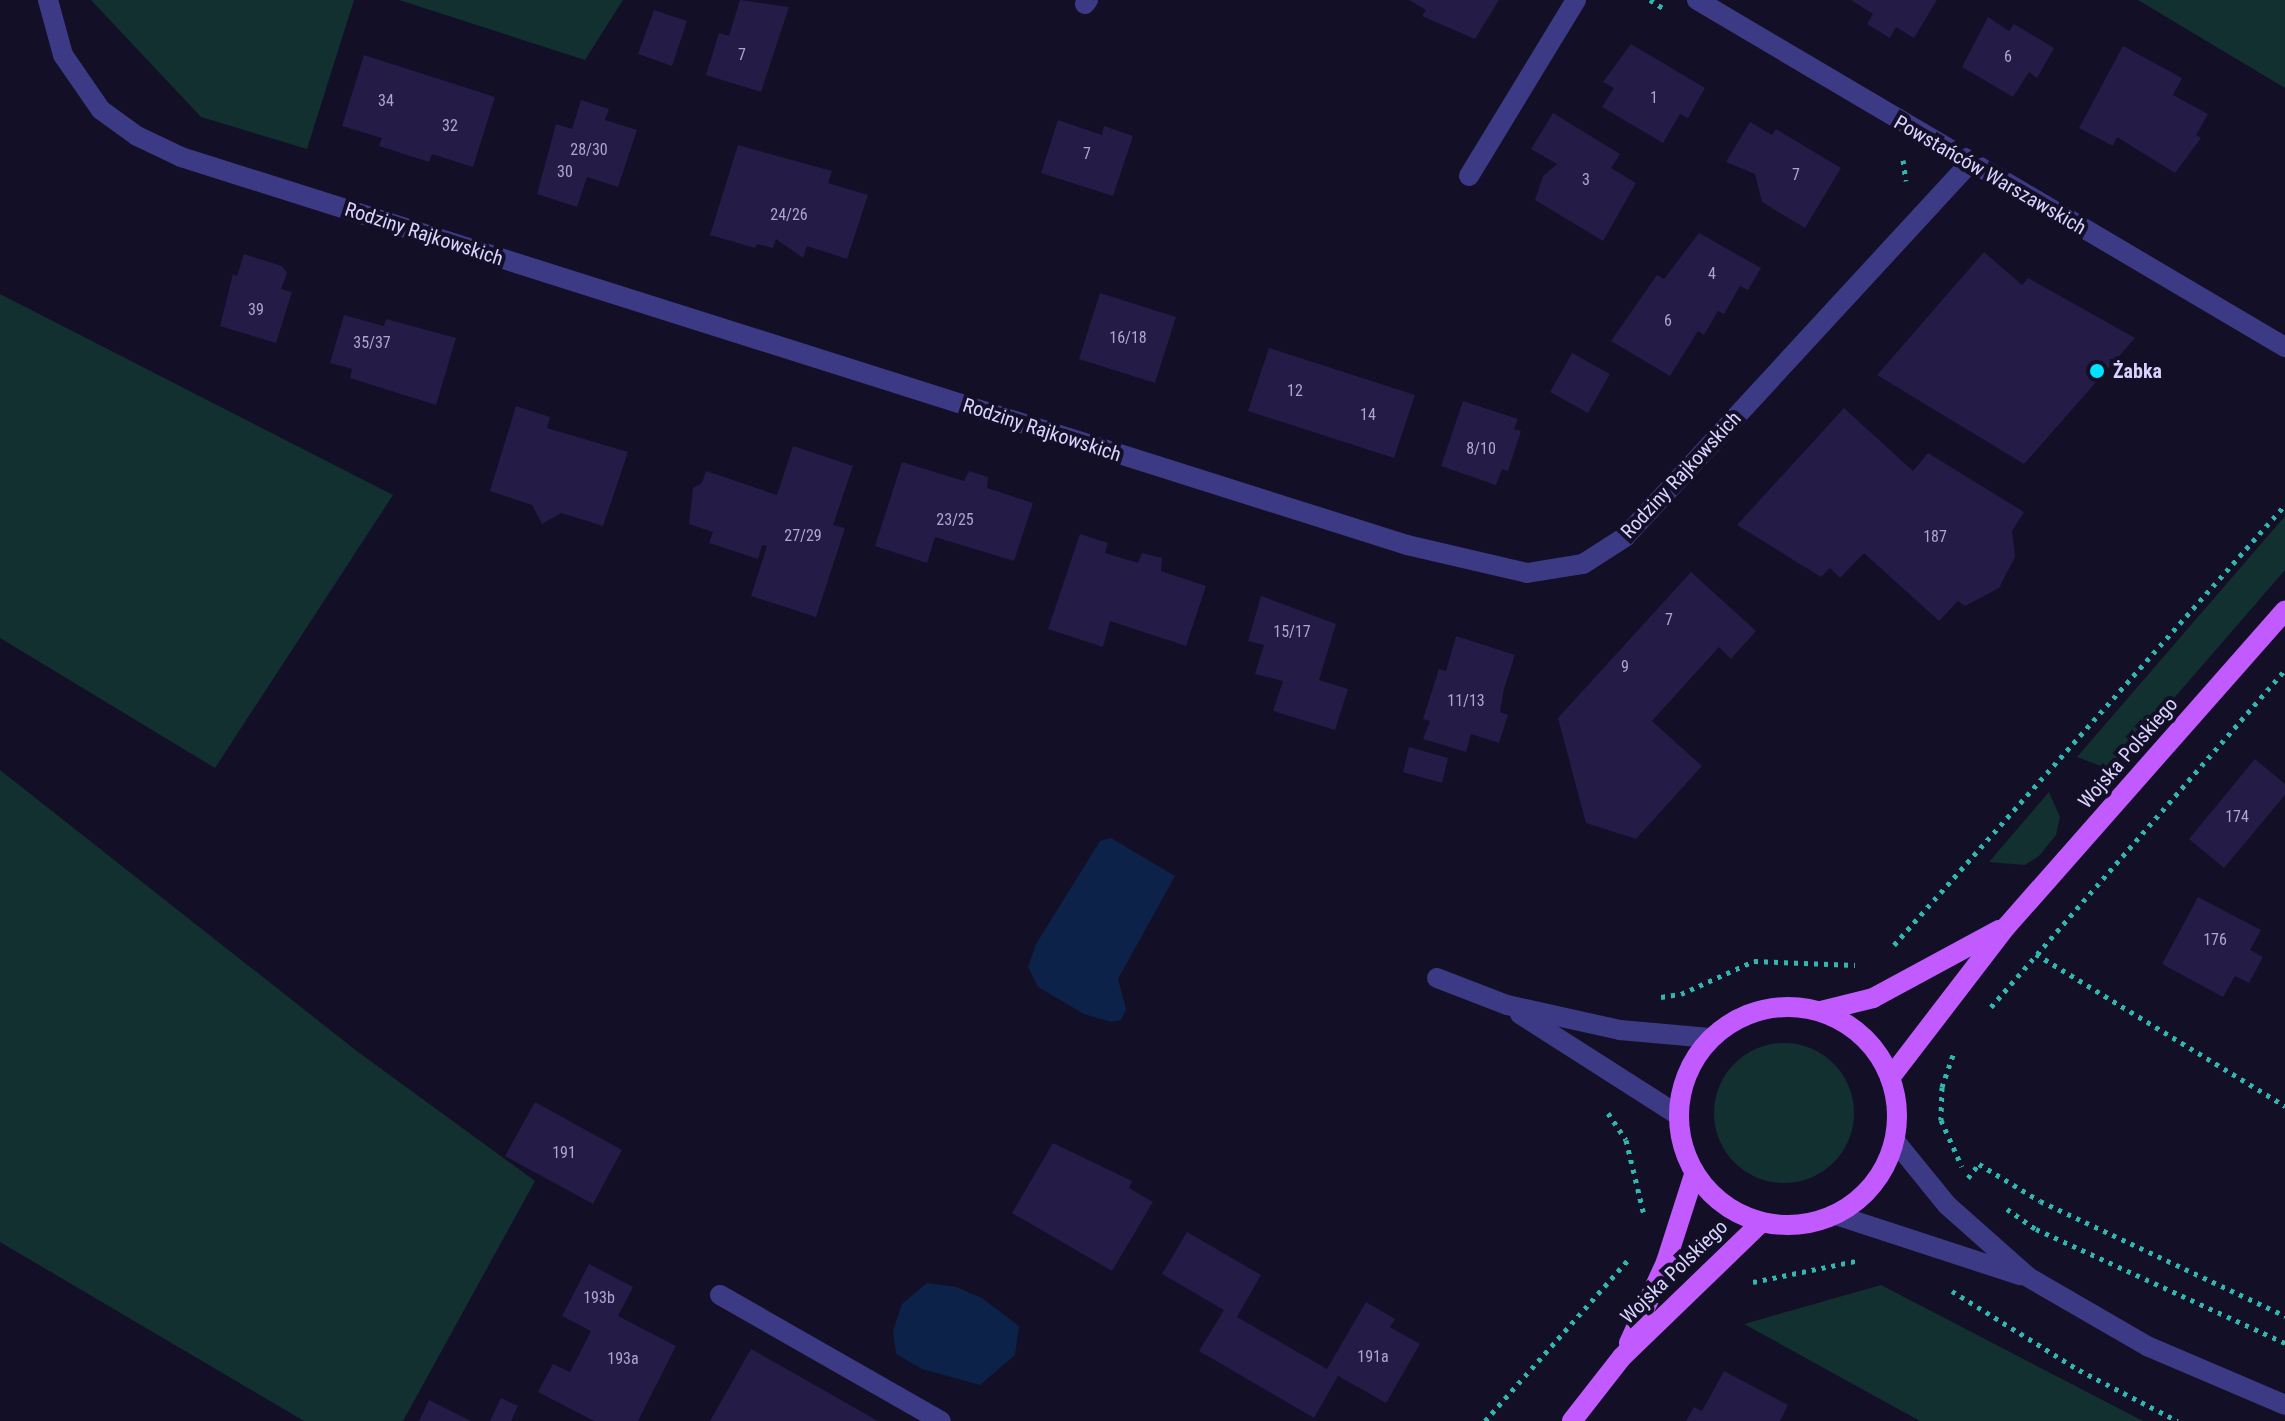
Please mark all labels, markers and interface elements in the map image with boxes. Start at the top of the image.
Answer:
house number: 7 [738,45,746,65]
house number: 6 [2004,47,2012,67]
house number: 1 [1650,88,1658,108]
house number: 34 [378,91,394,111]
street label: Powstańców Warszawskich [1890,110,2090,240]
house number: 32 [442,116,458,136]
house number: 28/30 [570,140,608,160]
house number: 7 [1083,144,1091,164]
house number: 30 [557,162,573,182]
house number: 7 [1792,165,1800,185]
house number: 3 [1582,170,1590,190]
street label: Rodziny Rajkowskich [342,197,506,271]
house number: 24/26 [770,205,808,225]
house number: 4 [1708,264,1716,284]
house number: 39 [248,300,264,320]
house number: 6 [1664,311,1672,331]
house number: 16/18 [1109,328,1147,348]
house number: 35/37 [353,333,391,353]
place label: Żabka [2113,359,2162,383]
marker: Żabka [2088,362,2106,380]
house number: 12 [1287,381,1303,401]
street label: Rodziny Rajkowskich [960,393,1124,467]
house number: 14 [1360,405,1376,425]
street label: Rodziny Rajkowskich [1616,407,1746,543]
house number: 8/10 [1466,439,1496,459]
house number: 23/25 [936,510,974,530]
house number: 27/29 [784,526,822,546]
house number: 187 [1923,527,1947,547]
house number: 7 [1665,610,1673,630]
house number: 15/17 [1273,622,1311,642]
house number: 9 [1621,657,1629,677]
house number: 11/13 [1447,691,1485,711]
street label: Wojska Polskiego [2073,693,2183,813]
house number: 174 [2225,807,2249,827]
house number: 176 [2203,930,2227,950]
house number: 191 [552,1143,576,1163]
street label: Wojska Polskiego [1616,1215,1732,1329]
house number: 193b [583,1288,615,1308]
house number: 191a [1357,1347,1389,1367]
house number: 193a [607,1349,639,1369]

